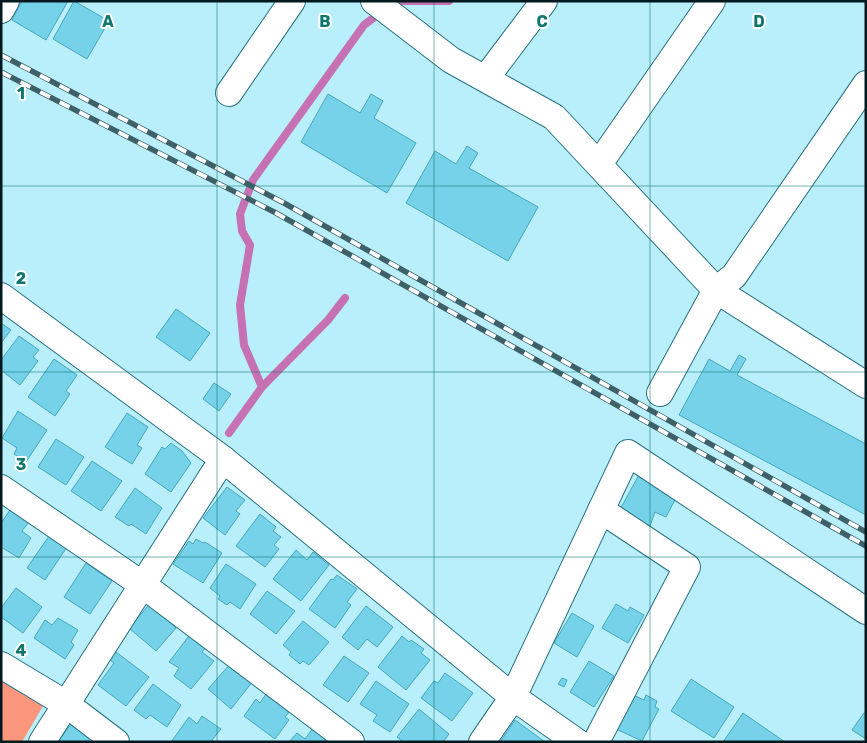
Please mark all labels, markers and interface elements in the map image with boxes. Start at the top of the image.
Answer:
text: A [102,12,114,31]
text: B [319,12,331,31]
text: C [536,12,548,31]
text: D [753,12,765,31]
text: 1 [17,84,25,103]
text: 2 [16,269,26,288]
text: 3 [16,455,26,474]
text: 4 [16,641,27,660]

